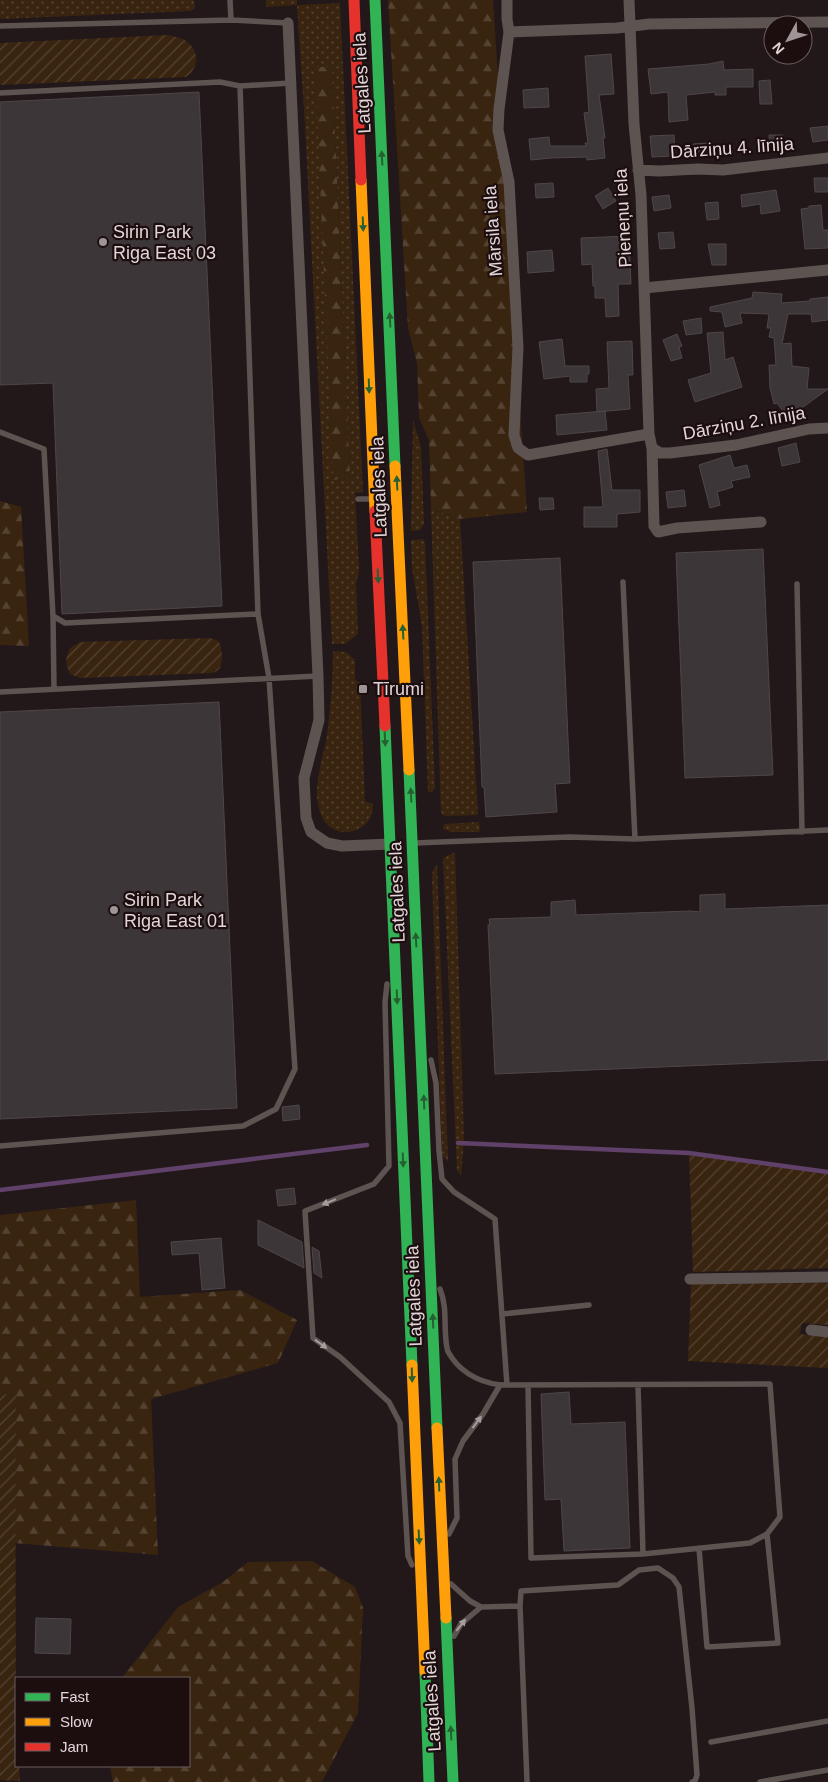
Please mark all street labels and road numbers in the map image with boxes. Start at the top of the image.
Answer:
street label: Latgales iela [349,31,375,134]
street label: Dārziņu 4. līnija [669,134,796,162]
street label: Pieneņu iela [610,167,636,268]
street label: Mārsila iela [480,184,506,277]
street label: Dārziņu 2. līnija [681,402,808,444]
street label: Latgales iela [367,435,391,538]
street label: Latgales iela [385,840,409,943]
street label: Latgales iela [402,1244,426,1347]
street label: Latgales iela [419,1649,445,1752]

